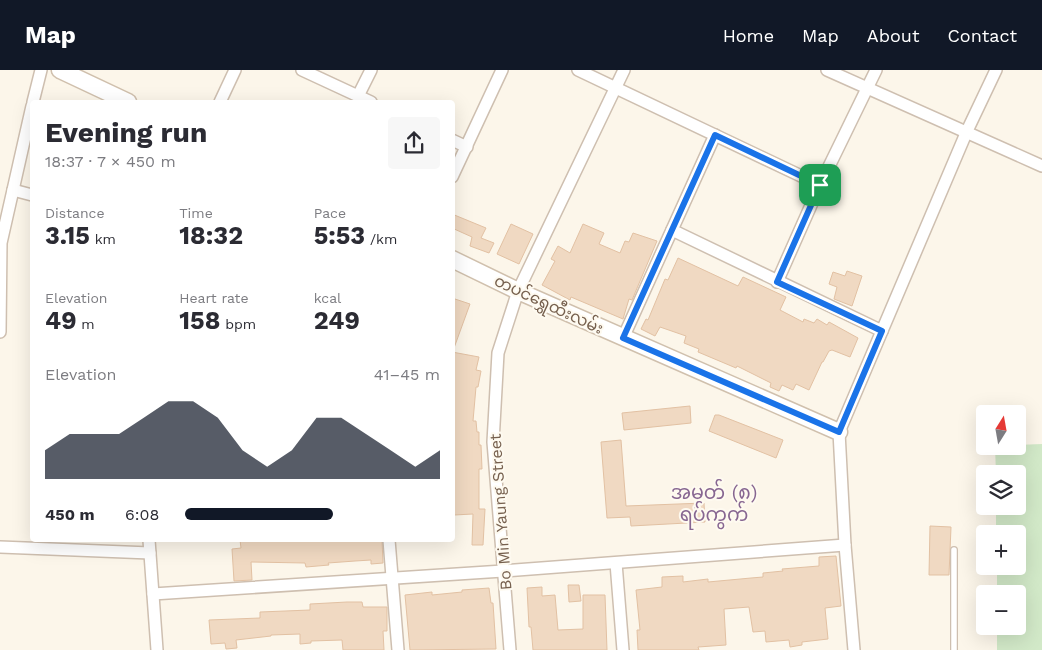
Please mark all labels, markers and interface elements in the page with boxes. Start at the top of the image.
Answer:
text: Map [25,21,76,49]
text: Home [723,25,774,46]
text: Map [802,25,839,46]
text: About [867,25,919,46]
text: Contact [947,25,1017,46]
text: Evening run [45,116,207,149]
button: share [388,117,440,169]
text: 18:37 · 7 × 450 m [45,152,176,171]
pin [799,164,841,206]
icon: arrive [806,171,834,199]
text: Distance [45,205,105,221]
text: Time [179,205,213,221]
text: Pace [314,205,346,221]
text: 3.15 [45,221,90,250]
text: 18:32 [179,221,243,250]
text: 5:53 [314,221,365,250]
text: km [90,231,116,247]
text: /km [365,231,397,247]
street label: တပင်ရွှေထီးလမ်း [490,269,607,342]
text: Elevation [45,290,108,306]
text: Heart rate [179,290,249,306]
text: kcal [314,290,341,306]
text: 49 [45,306,77,335]
text: 158 [179,306,220,335]
text: 249 [314,306,360,335]
text: m [77,316,95,332]
text: bpm [220,316,256,332]
text: Elevation [45,365,116,384]
text: 41–45 m [374,365,440,384]
north arrow [976,405,1026,455]
map controls [976,405,1026,635]
street label: Bo Min Yaung Street [486,433,515,591]
button: layers [976,465,1026,515]
district label: အမှတ် (၈) ရပ်ကွက် [671,478,757,530]
text: 450 m [45,505,95,524]
text: 6:08 [125,505,159,524]
button: + [976,525,1026,575]
button: − [976,585,1026,635]

